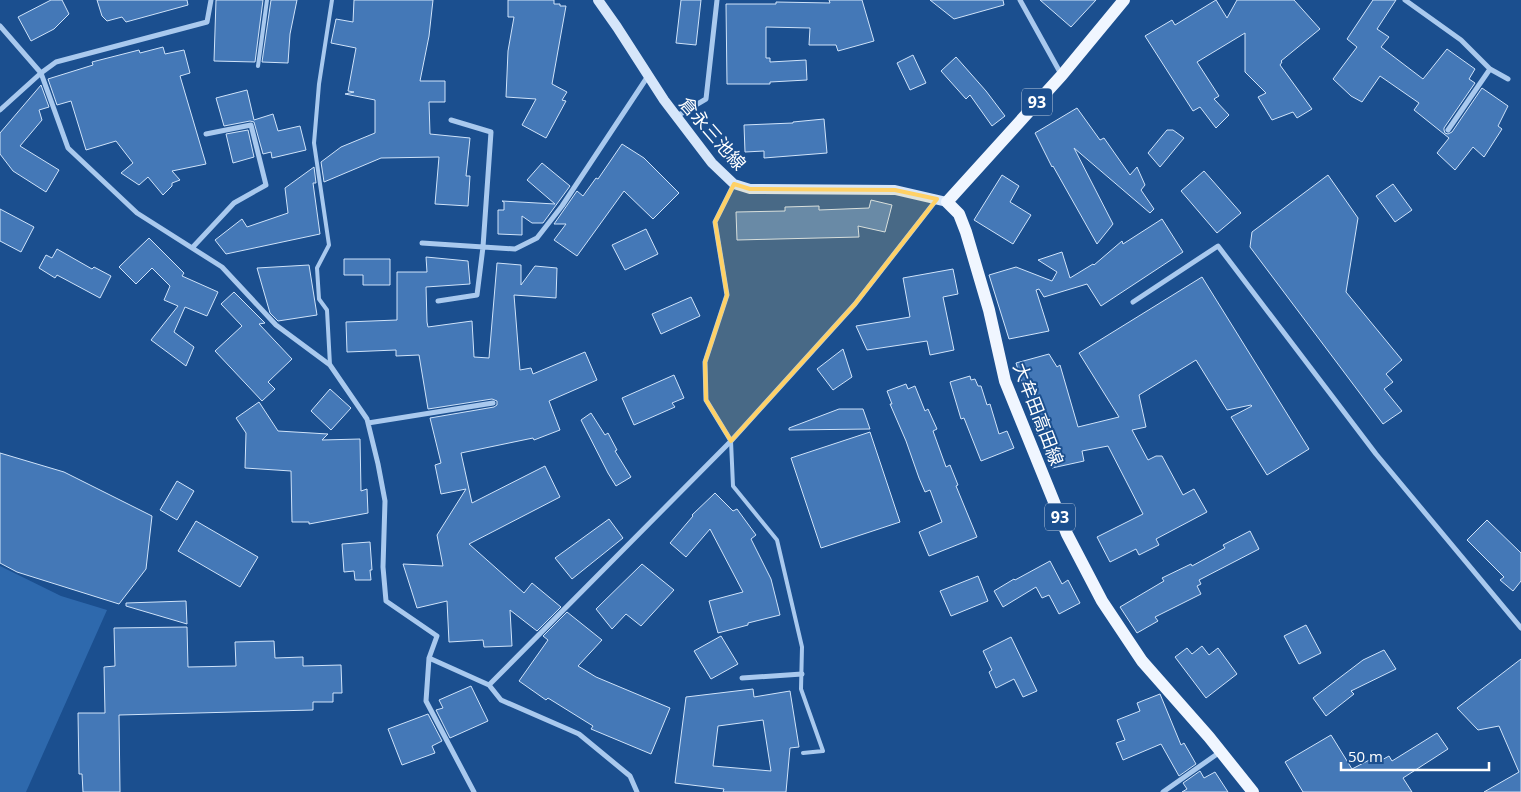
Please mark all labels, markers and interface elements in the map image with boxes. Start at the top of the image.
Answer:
road number: 93 [1022,88,1052,115]
street label: 倉永三池線 [674,91,752,175]
street label: 大牟田高田線 [1008,359,1070,469]
road number: 93 [1045,504,1075,530]
scale bar [1341,740,1488,772]
text: 50 m [1348,746,1383,766]

